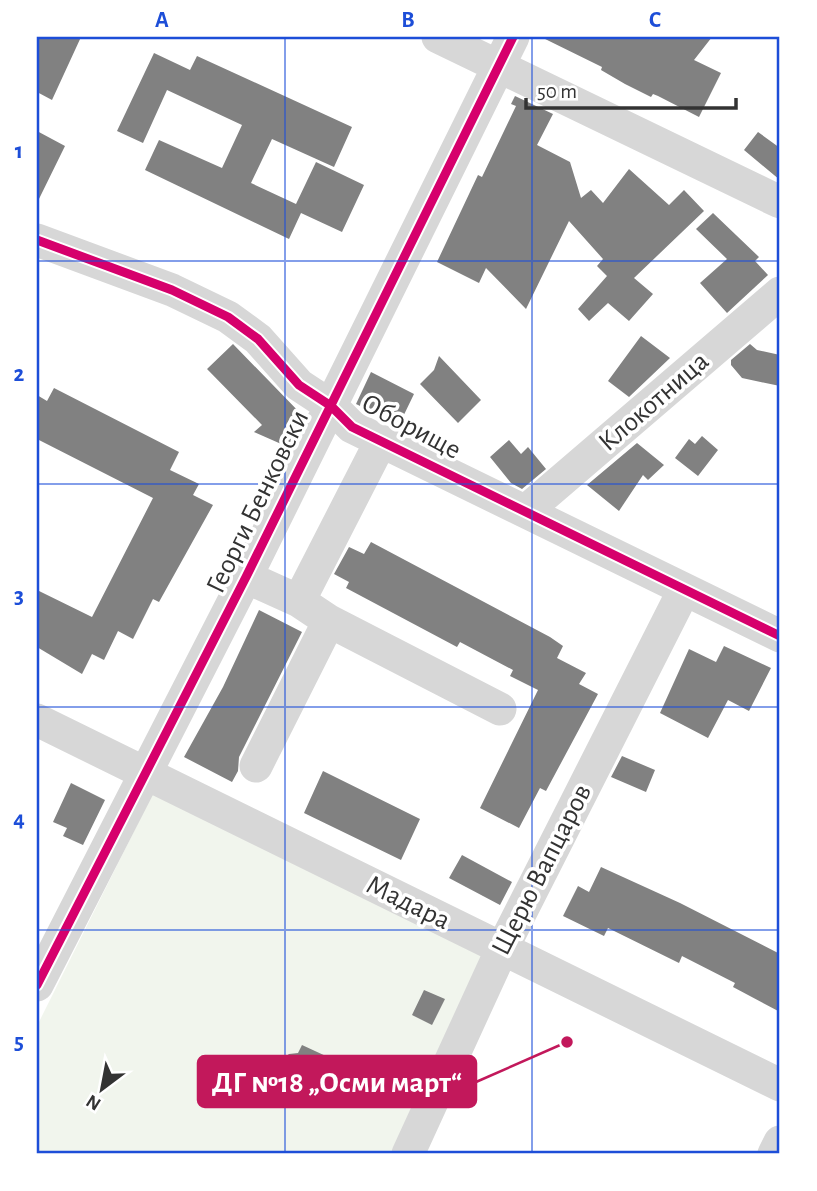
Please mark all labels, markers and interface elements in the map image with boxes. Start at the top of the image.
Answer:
text: A [155,9,169,32]
text: B [401,9,415,32]
text: C [649,9,661,32]
scale bar [526,66,736,110]
text: 50 m [537,81,577,102]
text: 1 [15,140,23,163]
street label: Клокотница [594,347,715,457]
text: 2 [14,363,25,386]
street label: Оборище [357,389,465,465]
street label: Георги Бенковски [202,406,314,598]
text: 3 [14,585,24,608]
street label: Щерю Вапцаров [487,780,597,960]
text: 4 [13,808,25,831]
street label: Мадара [362,871,455,935]
text: 5 [14,1031,24,1054]
north arrow [66,1054,136,1124]
callout: ДГ №18 „Осми март“ [198,1056,476,1107]
text: ДГ №18 „Осми март“ [212,1068,462,1098]
text: N [83,1091,104,1114]

